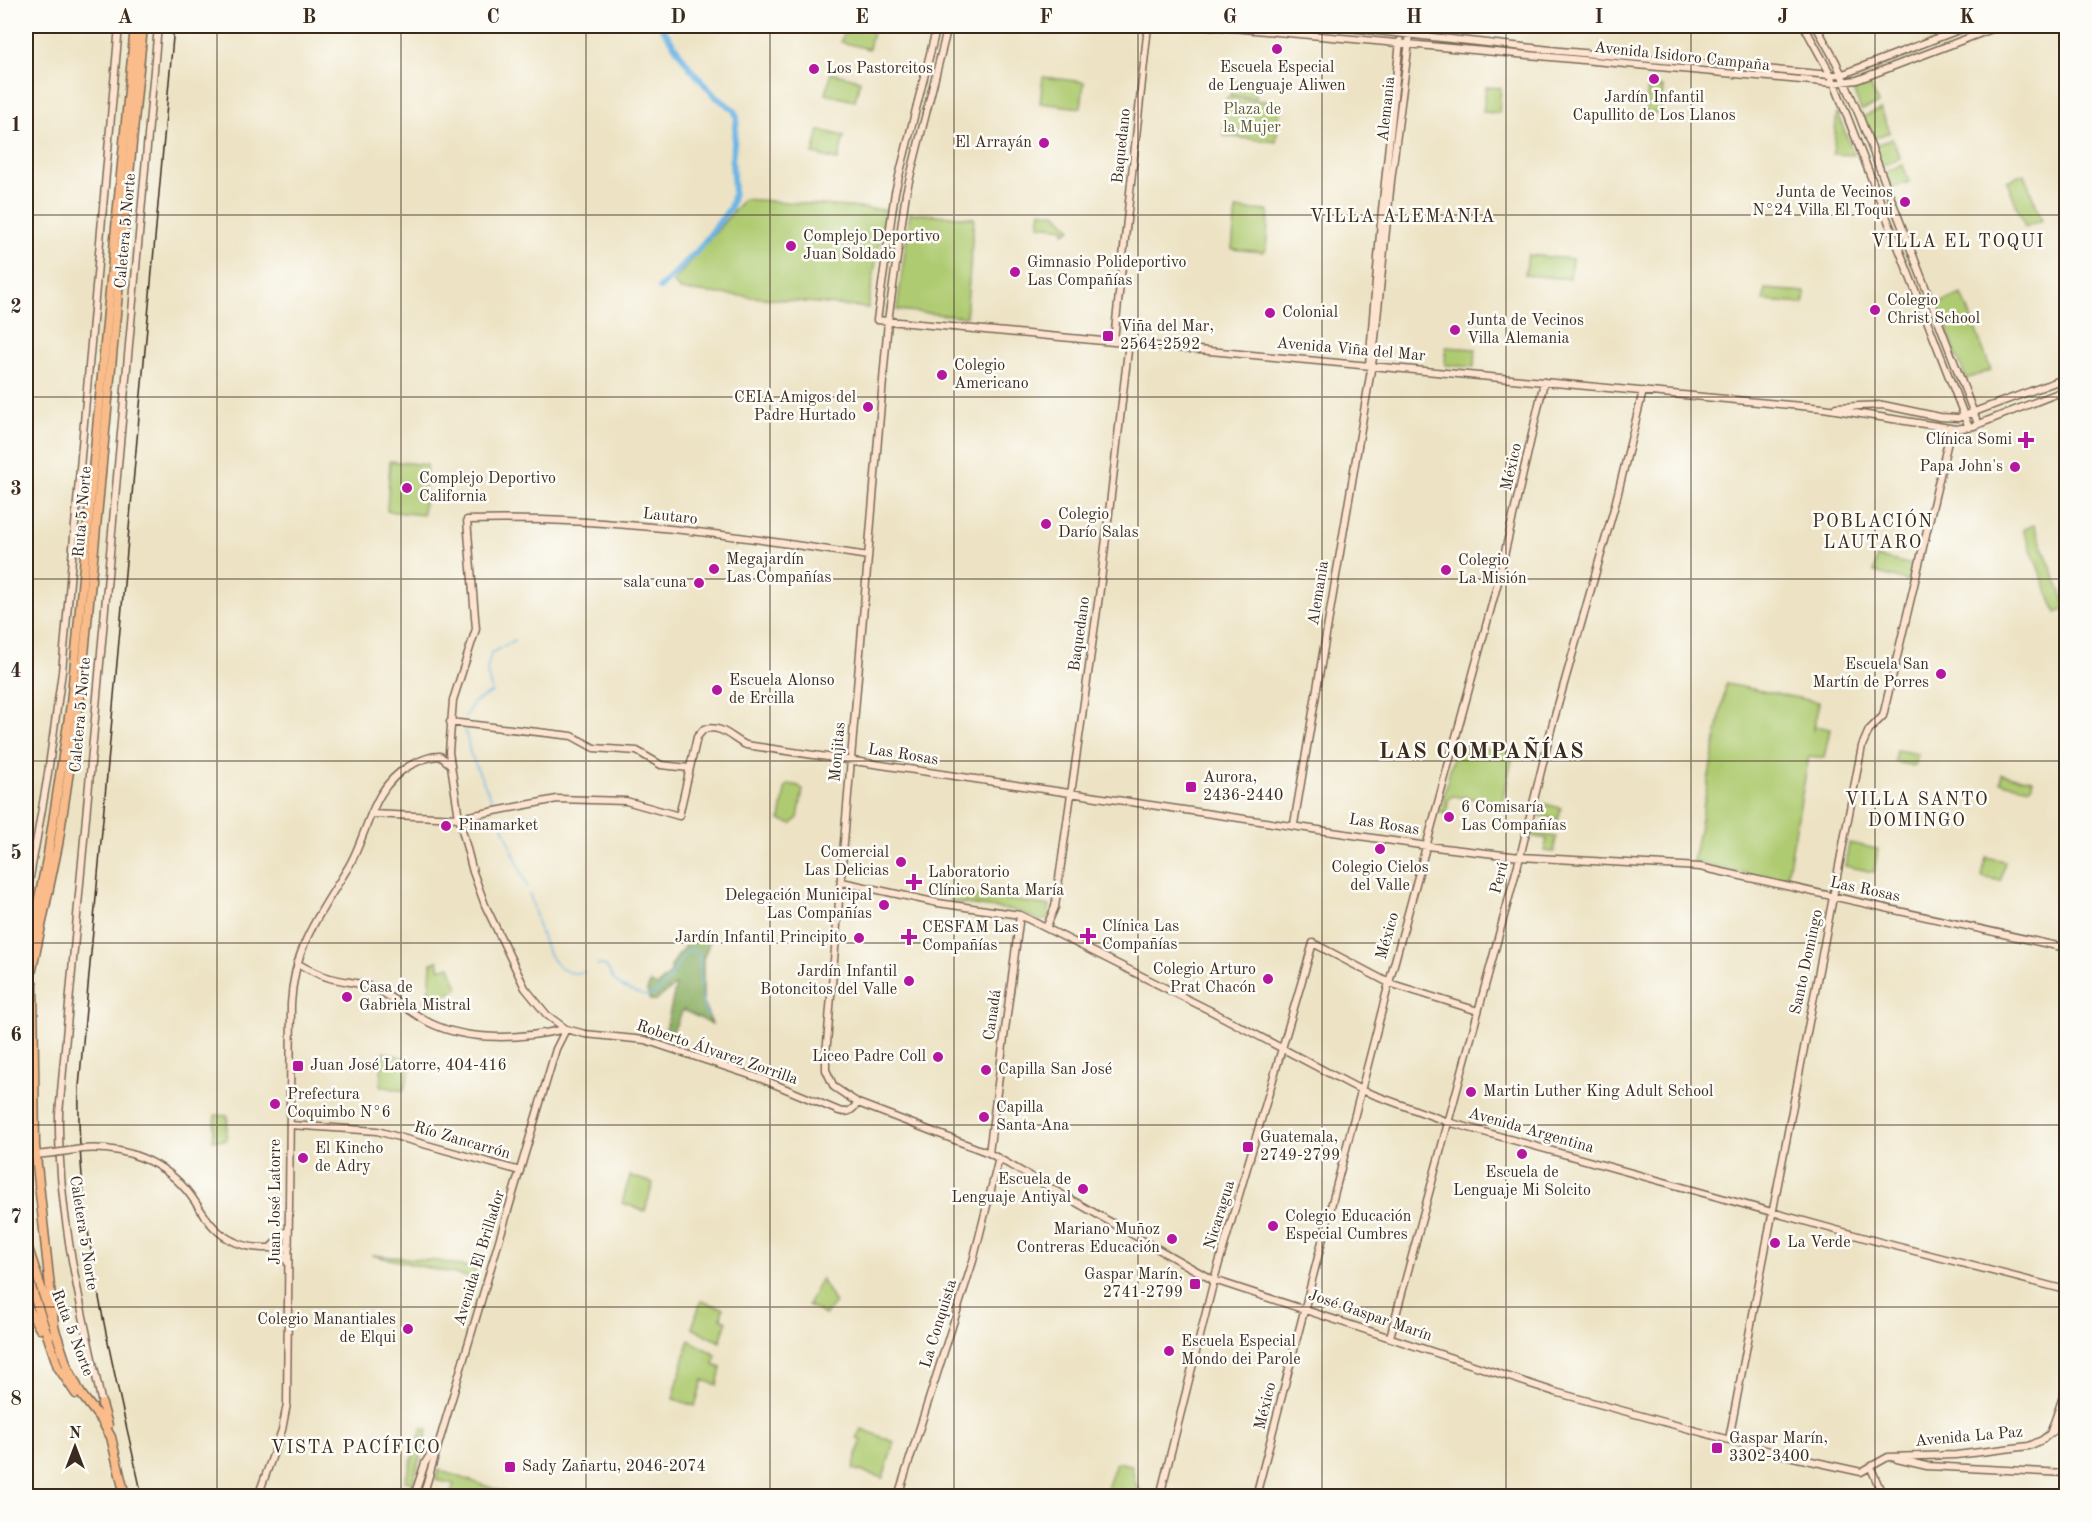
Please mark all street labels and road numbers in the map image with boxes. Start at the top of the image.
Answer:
street label: Avenida Isidoro Campaña [1593,40,1771,74]
street label: Alemania [1376,76,1398,142]
street label: Baquedano [1110,107,1134,184]
street label: Caletera 5 Norte [113,173,139,289]
street label: Avenida Viña del Mar [1276,336,1427,365]
street label: México [1499,442,1525,492]
street label: Ruta 5 Norte [71,466,95,558]
street label: Lautaro [642,506,698,528]
street label: Alemania [1306,559,1332,627]
street label: Baquedano [1067,595,1093,673]
street label: Caletera 5 Norte [68,657,94,773]
street label: Monjitas [827,721,849,783]
street label: Las Rosas [867,742,939,768]
street label: Las Rosas [1348,812,1420,838]
street label: Perú [1488,860,1512,896]
street label: Las Rosas [1828,875,1902,905]
street label: Santo Domingo [1788,908,1826,1016]
street label: México [1374,911,1402,961]
street label: Canadá [981,988,1005,1042]
street label: Roberto Álvarez Zorrilla [634,1014,801,1088]
street label: Avenida Argentina [1466,1105,1596,1157]
street label: Río Zancarrón [412,1120,512,1163]
street label: Juan José Latorre [268,1139,284,1265]
street label: Caletera 5 Norte [66,1175,100,1291]
street label: Nicaragua [1202,1179,1238,1251]
street label: Avenida El Brillador [452,1188,508,1328]
street label: La Conquista [918,1278,960,1370]
street label: Ruta 5 Norte [48,1287,96,1379]
street label: José Gaspar Marín [1306,1287,1434,1345]
street label: México [1252,1381,1280,1431]
street label: Avenida La Paz [1914,1424,2024,1450]

